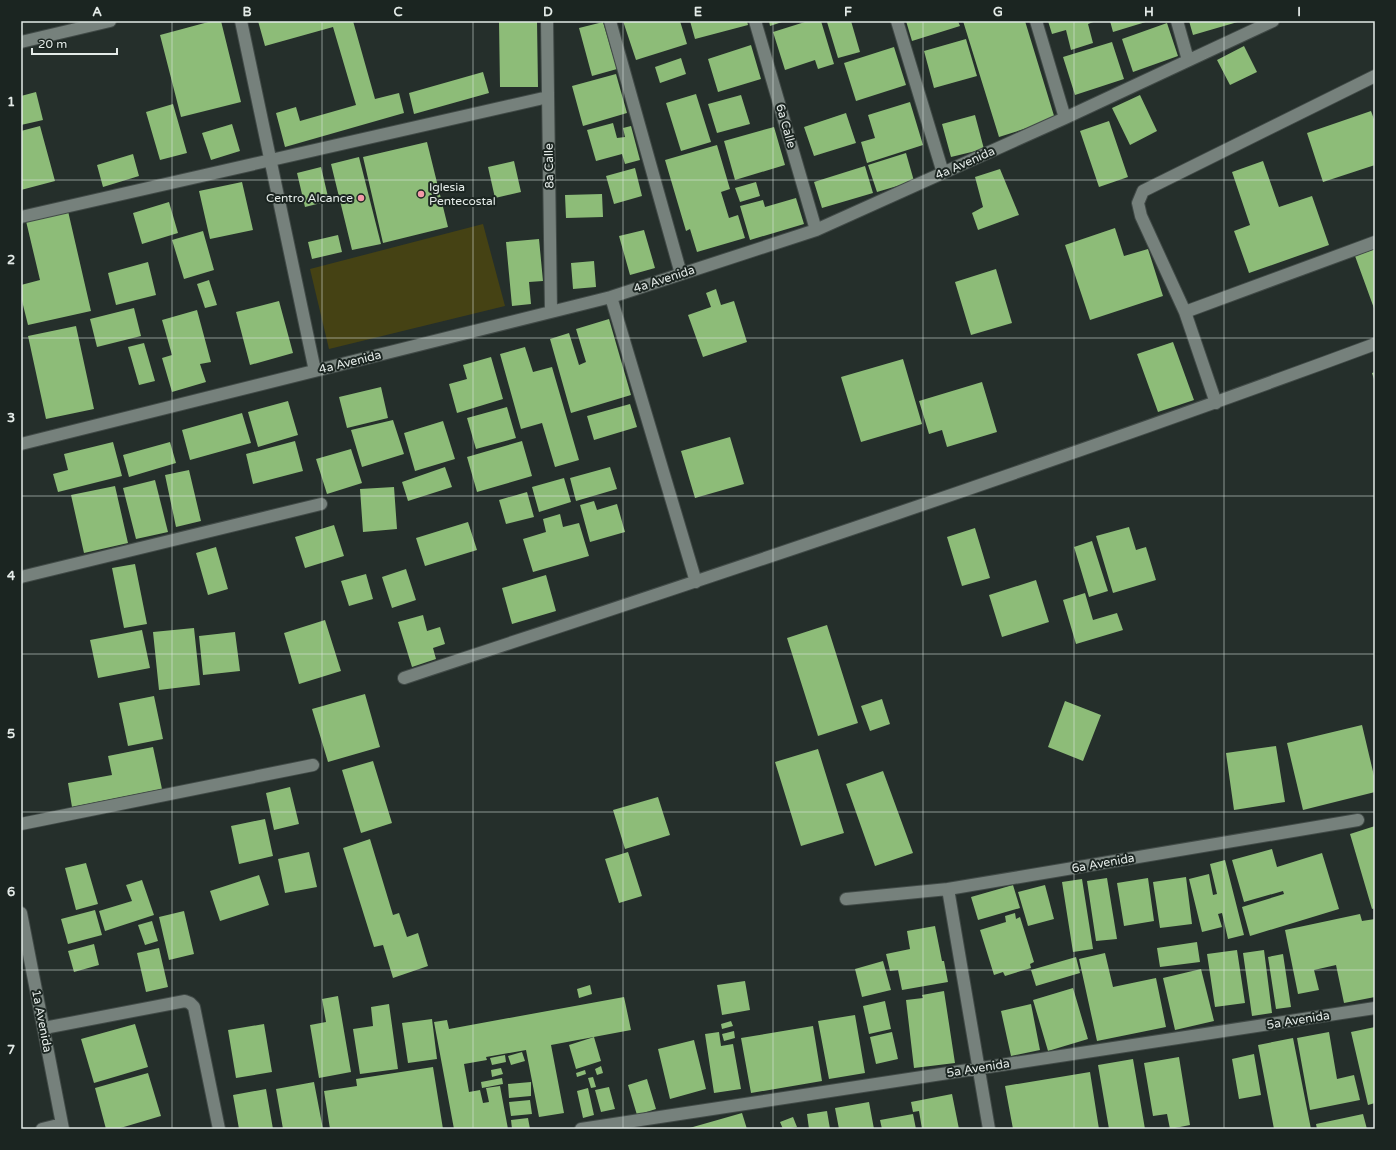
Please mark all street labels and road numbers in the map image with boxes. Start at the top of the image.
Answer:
street label: 6a Calle [773,102,799,150]
street label: 8a Calle [542,143,556,189]
street label: 4a Avenida [933,144,997,182]
street label: 4a Avenida [632,263,696,295]
street label: 4a Avenida [317,348,383,376]
street label: 6a Avenida [1070,851,1136,875]
street label: 1a Avenida [29,988,55,1054]
street label: 5a Avenida [1265,1008,1331,1032]
street label: 5a Avenida [945,1056,1011,1080]

